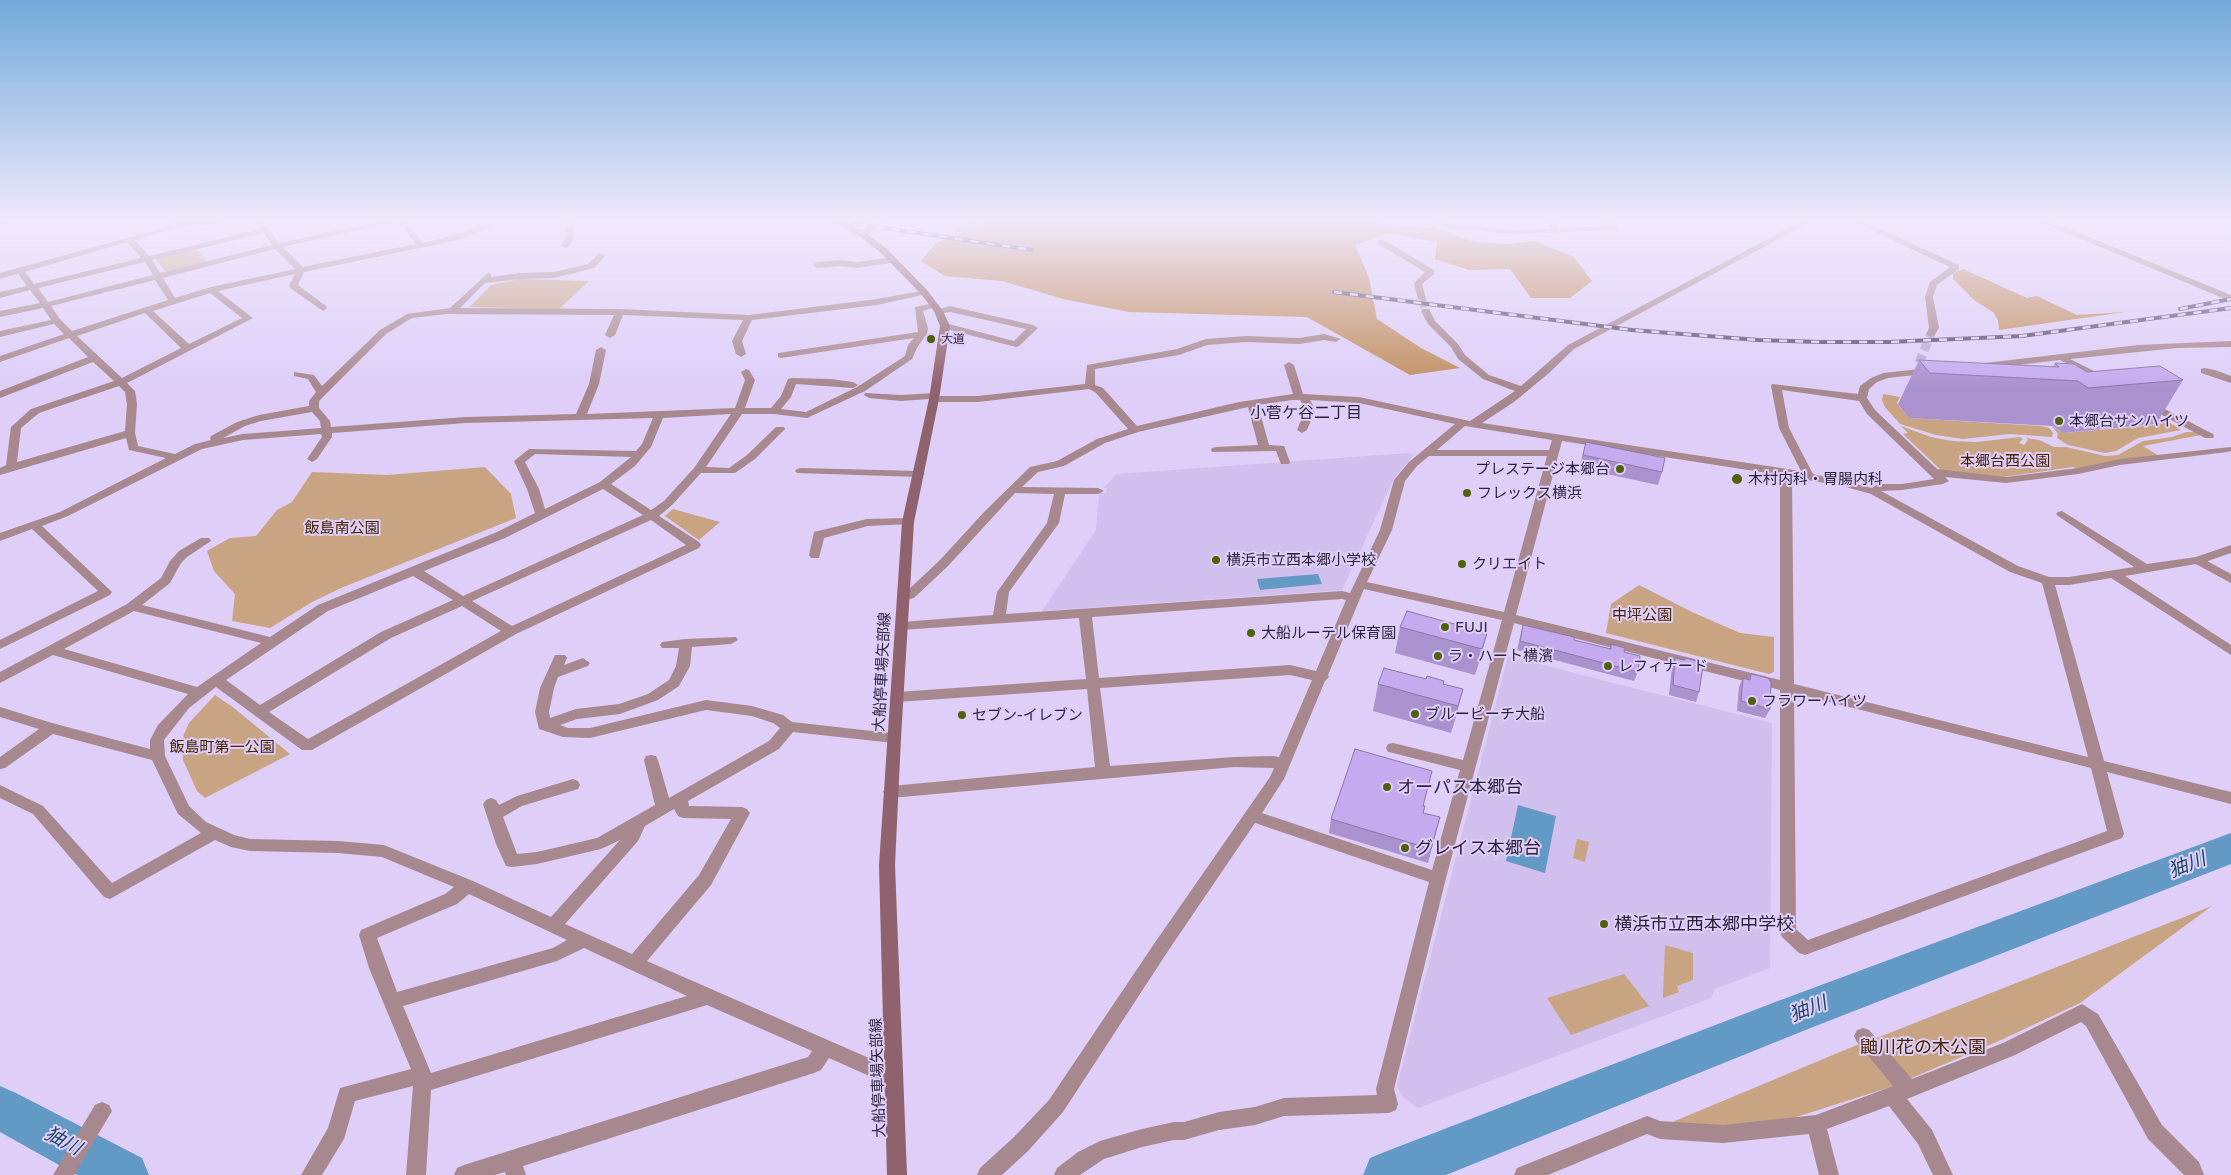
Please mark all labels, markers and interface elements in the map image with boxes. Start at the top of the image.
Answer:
place label: 大道 [941,332,965,346]
marker: 大道 [925,333,937,345]
district label: 小菅ケ谷二丁目 [1250,403,1362,423]
place label: 本郷台サンハイツ [2069,412,2189,430]
marker: 本郷台サンハイツ [2053,415,2065,427]
park label: 本郷台西公園 [1960,452,2050,470]
place label: プレステージ本郷台 [1475,460,1610,478]
marker: プレステージ本郷台 [1614,463,1626,475]
place label: 木村内科・胃腸内科 [1748,470,1883,488]
marker: 木村内科・胃腸内科 [1730,472,1744,486]
place label: フレックス横浜 [1477,484,1582,502]
marker: フレックス横浜 [1461,487,1473,499]
park label: 飯島南公園 [305,519,379,537]
place label: 横浜市立西本郷小学校 [1226,551,1376,569]
marker: 横浜市立西本郷小学校 [1210,554,1222,566]
place label: クリエイト [1472,555,1547,573]
marker: クリエイト [1456,558,1468,570]
park label: 中坪公園 [1612,606,1672,624]
street label: 大船停車場矢部線 [870,612,894,732]
place label: FUJI [1455,618,1488,636]
marker: FUJI [1439,621,1451,633]
place label: 大船ルーテル保育園 [1261,624,1396,642]
marker: 大船ルーテル保育園 [1245,627,1257,639]
place label: ラ・ハート横濱 [1448,647,1553,665]
marker: ラ・ハート横濱 [1432,650,1444,662]
place label: レフィナード [1618,657,1708,675]
marker: レフィナード [1602,660,1614,672]
place label: フラワーハイツ [1762,692,1867,710]
marker: フラワーハイツ [1746,695,1758,707]
place label: ブルービーチ大船 [1425,705,1545,723]
place label: セブン-イレブン [972,706,1083,724]
marker: ブルービーチ大船 [1409,708,1421,720]
marker: セブン-イレブン [956,709,968,721]
park label: 飯島町第一公園 [170,738,274,756]
place label: オーパス本郷台 [1397,776,1523,798]
marker: オーパス本郷台 [1381,781,1393,793]
place label: グレイス本郷台 [1415,837,1541,859]
marker: グレイス本郷台 [1399,842,1411,854]
water label: 㹨川 [2165,848,2209,882]
place label: 横浜市立西本郷中学校 [1614,913,1794,935]
marker: 横浜市立西本郷中学校 [1598,918,1610,930]
water label: 㹨川 [1786,992,1830,1026]
street label: 大船停車場矢部線 [867,1018,889,1138]
park label: 鼬川花の木公園 [1860,1036,1986,1058]
water label: 㹨川 [41,1122,85,1160]

